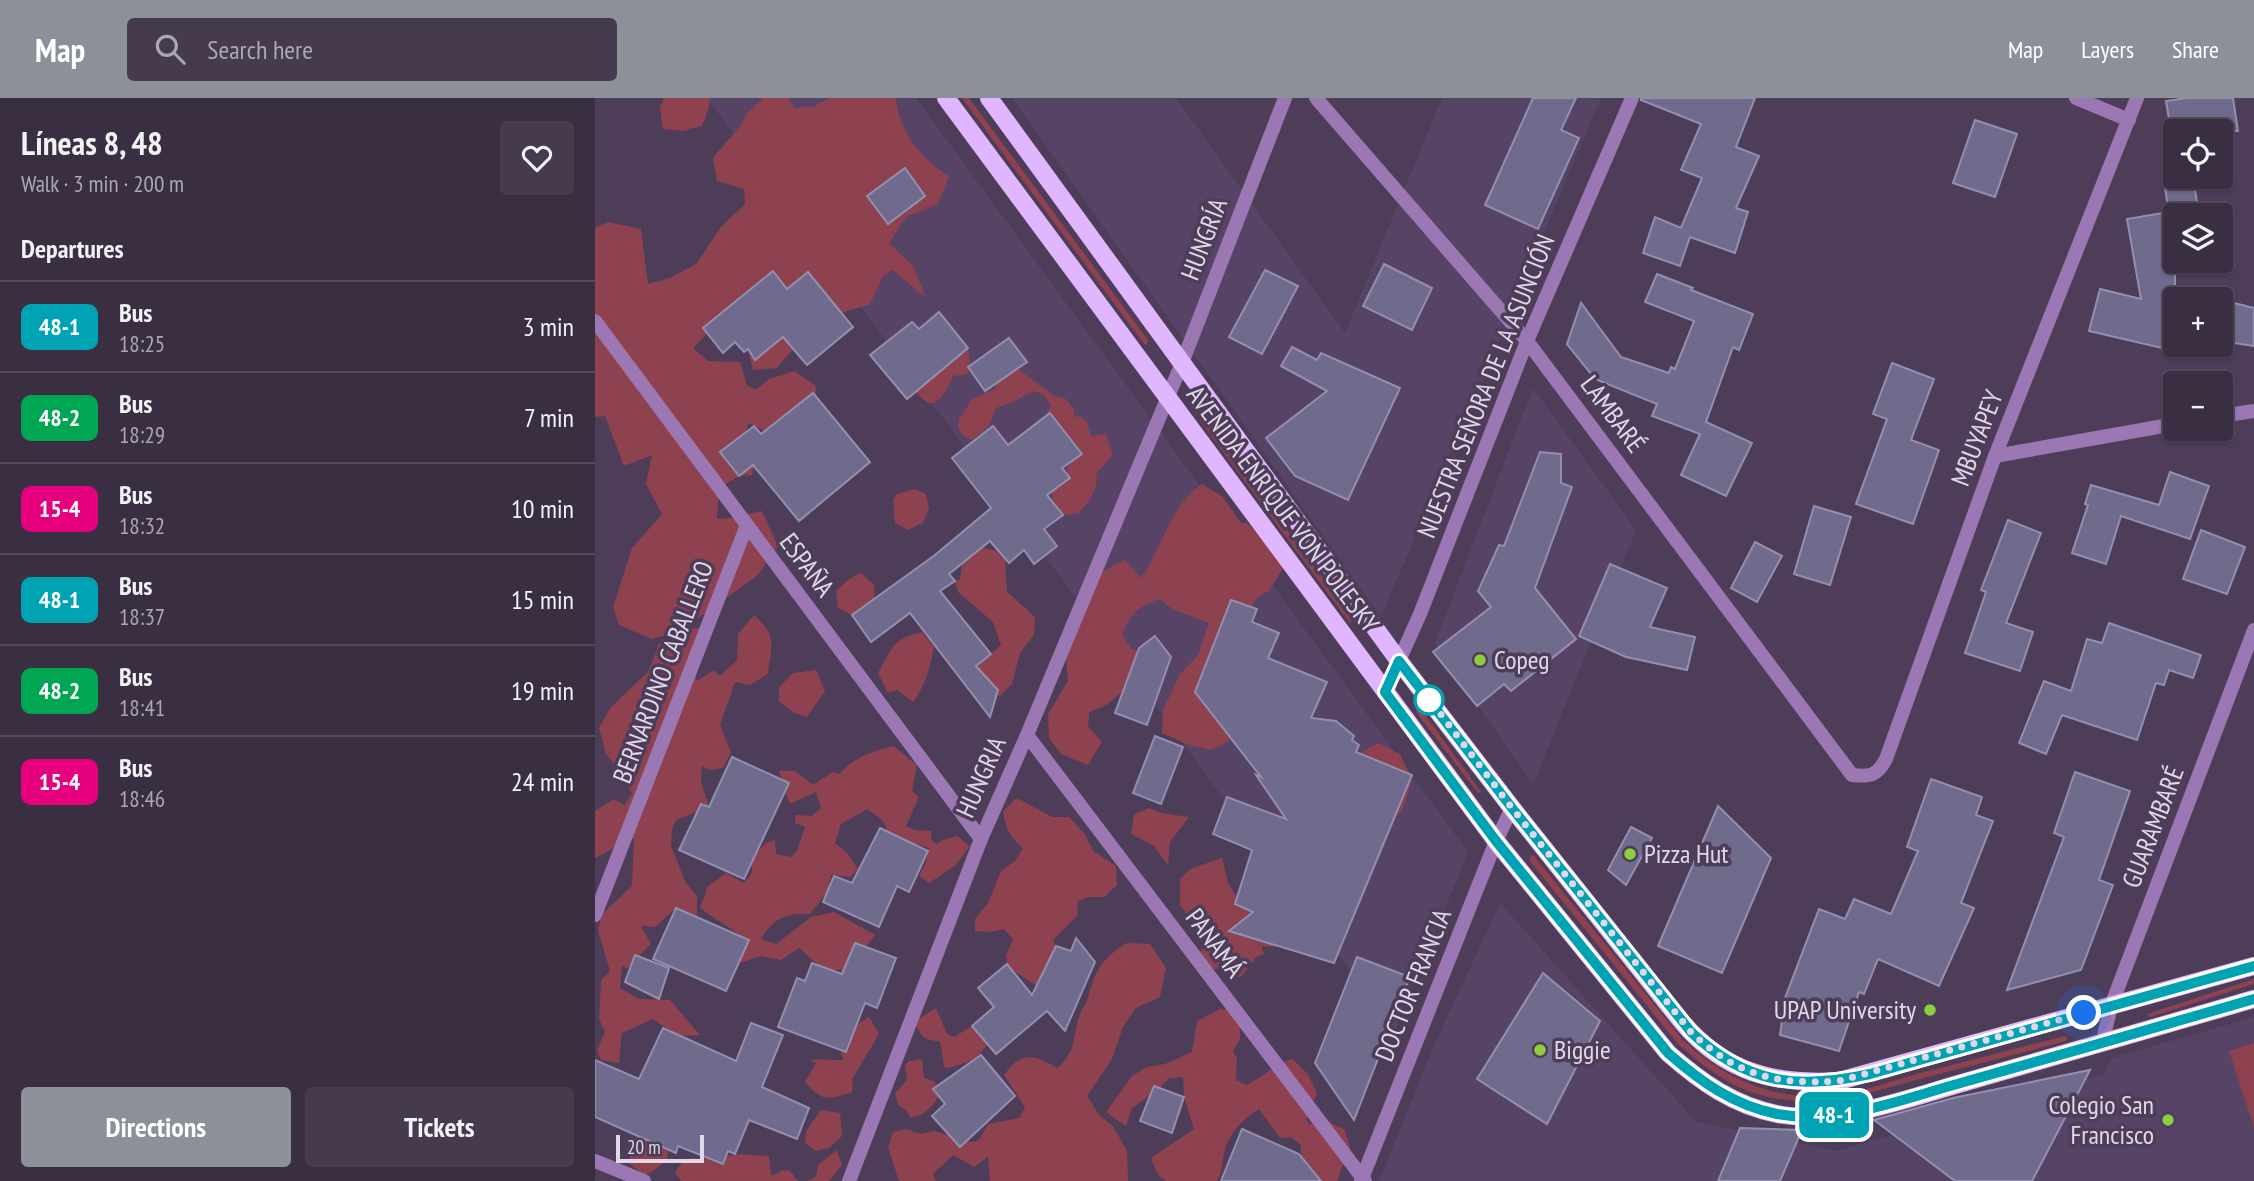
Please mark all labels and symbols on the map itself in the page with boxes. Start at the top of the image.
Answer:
street label: HUNGRÍA [1173,193,1234,284]
street label: NUESTRA SEÑORA DE LA ASUNCIÓN [1409,229,1562,542]
street label: LAMBARÉ [1574,369,1653,459]
street label: AVENIDA ENRIQUE VON POLESKY [1180,379,1387,639]
street label: MBUYAPEY [1943,385,2010,490]
street label: ESPAÑA [773,526,842,604]
street label: BERNARDINO CABALLERO [605,556,720,787]
place label: Copeg [1494,643,1549,676]
marker: Copeg [1472,652,1488,668]
unlabelled marker [1414,685,1444,715]
street label: HUNGRIA [948,731,1013,822]
street label: GUARAMBARÉ [2114,761,2191,892]
place label: Pizza Hut [1644,837,1728,870]
marker: Pizza Hut [1622,846,1638,862]
street label: PANAMÁ [1179,902,1252,984]
street label: DOCTOR FRANCIA [1367,903,1458,1066]
place label: UPAP University [1774,993,1916,1026]
your location [2066,995,2101,1030]
marker: UPAP University [1922,1002,1938,1018]
place label: Biggie [1554,1033,1611,1066]
marker: Biggie [1532,1042,1548,1058]
place label: Colegio San Francisco [2048,1088,2154,1151]
line badge: 48-1 [1785,1092,1883,1138]
marker: Colegio San Francisco [2160,1112,2176,1128]
scale bar [616,1132,703,1164]

